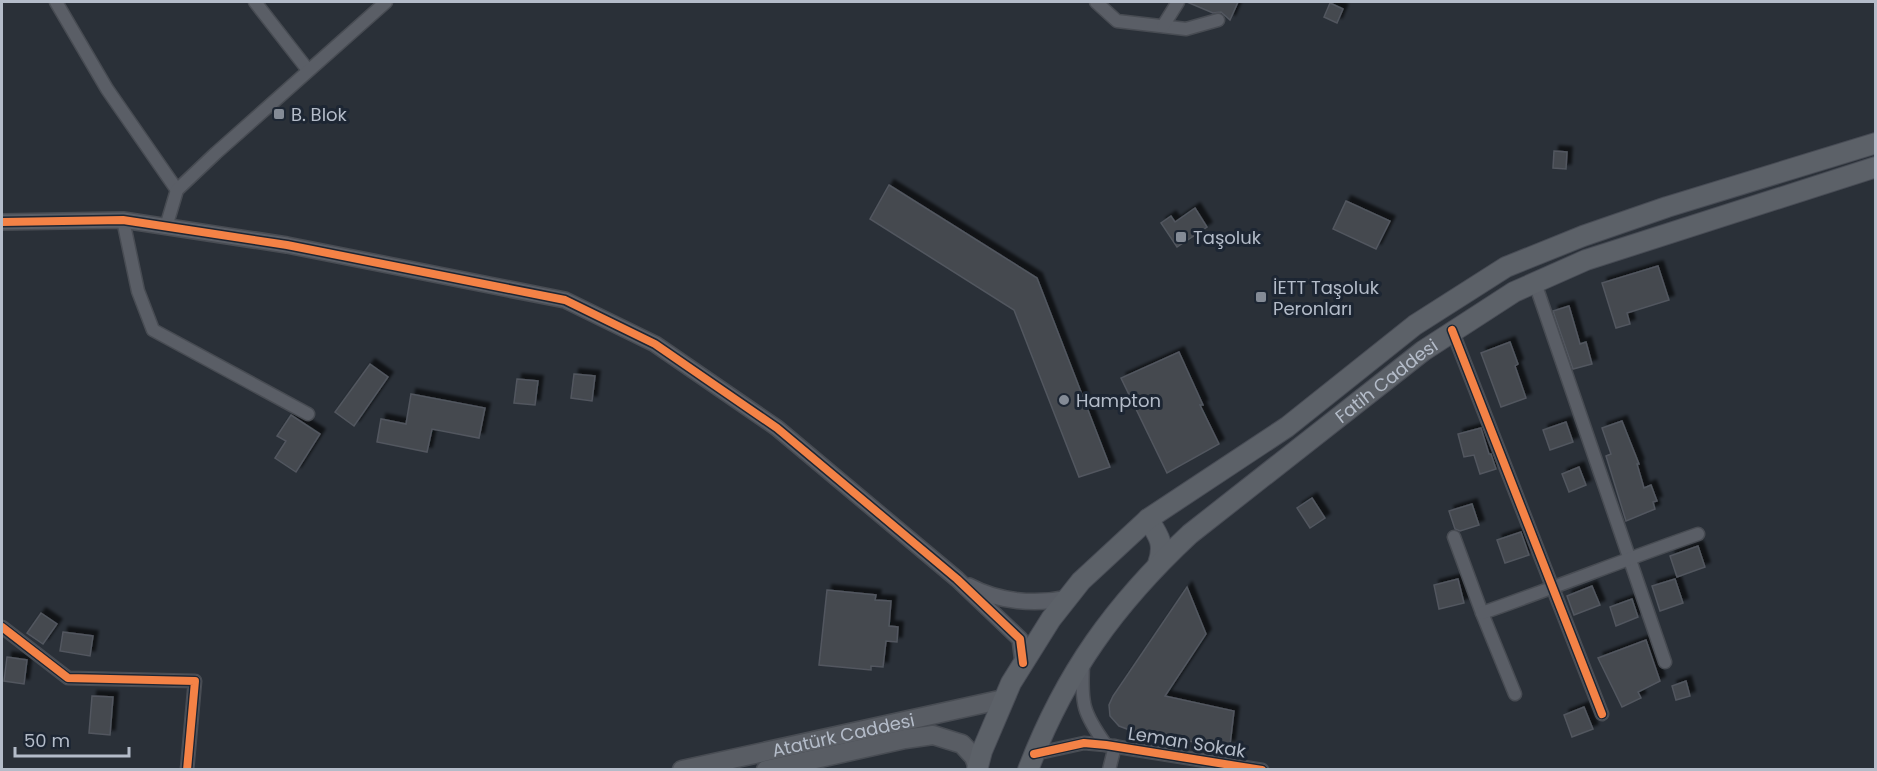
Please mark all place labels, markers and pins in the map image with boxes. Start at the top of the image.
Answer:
place label: B. Blok [291,102,348,127]
marker: B. Blok [272,107,286,121]
place label: Taşoluk [1193,225,1262,250]
marker: Taşoluk [1174,230,1188,244]
place label: İETT Taşoluk Peronları [1273,275,1380,321]
marker: İETT Taşoluk Peronları [1254,290,1268,304]
place label: Hampton [1076,388,1161,413]
marker: Hampton [1057,393,1071,407]

